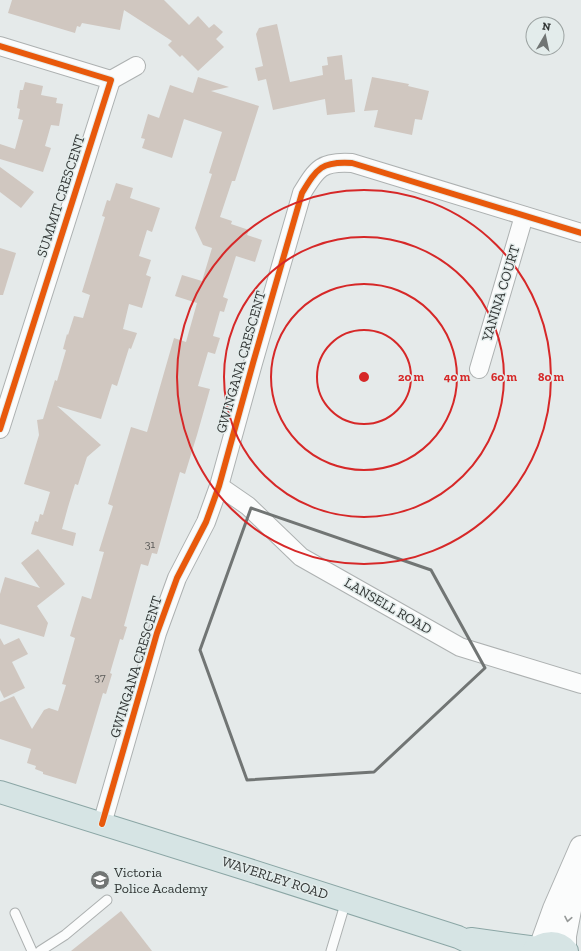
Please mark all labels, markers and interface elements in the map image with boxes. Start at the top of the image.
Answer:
north arrow [525,16,565,56]
text: N [541,20,552,34]
street label: SUMMIT CRESCENT [33,132,89,259]
street label: YANINA COURT [478,243,524,344]
street label: GWINGANA CRESCENT [213,288,270,435]
centre of rings [357,370,371,384]
text: 20 m [398,370,425,384]
text: 40 m [444,370,471,384]
text: 60 m [491,370,518,384]
text: 80 m [538,370,565,384]
house number: 31 [145,537,156,551]
street label: LANSELL ROAD [341,574,435,638]
street label: GWINGANA CRESCENT [106,594,166,740]
house number: 37 [94,670,106,684]
street label: WAVERLEY ROAD [220,853,330,903]
place label: Victoria Police Academy [113,864,208,897]
school or university icon: Victoria Police Academy [89,869,111,891]
one-way arrow [564,916,573,922]

